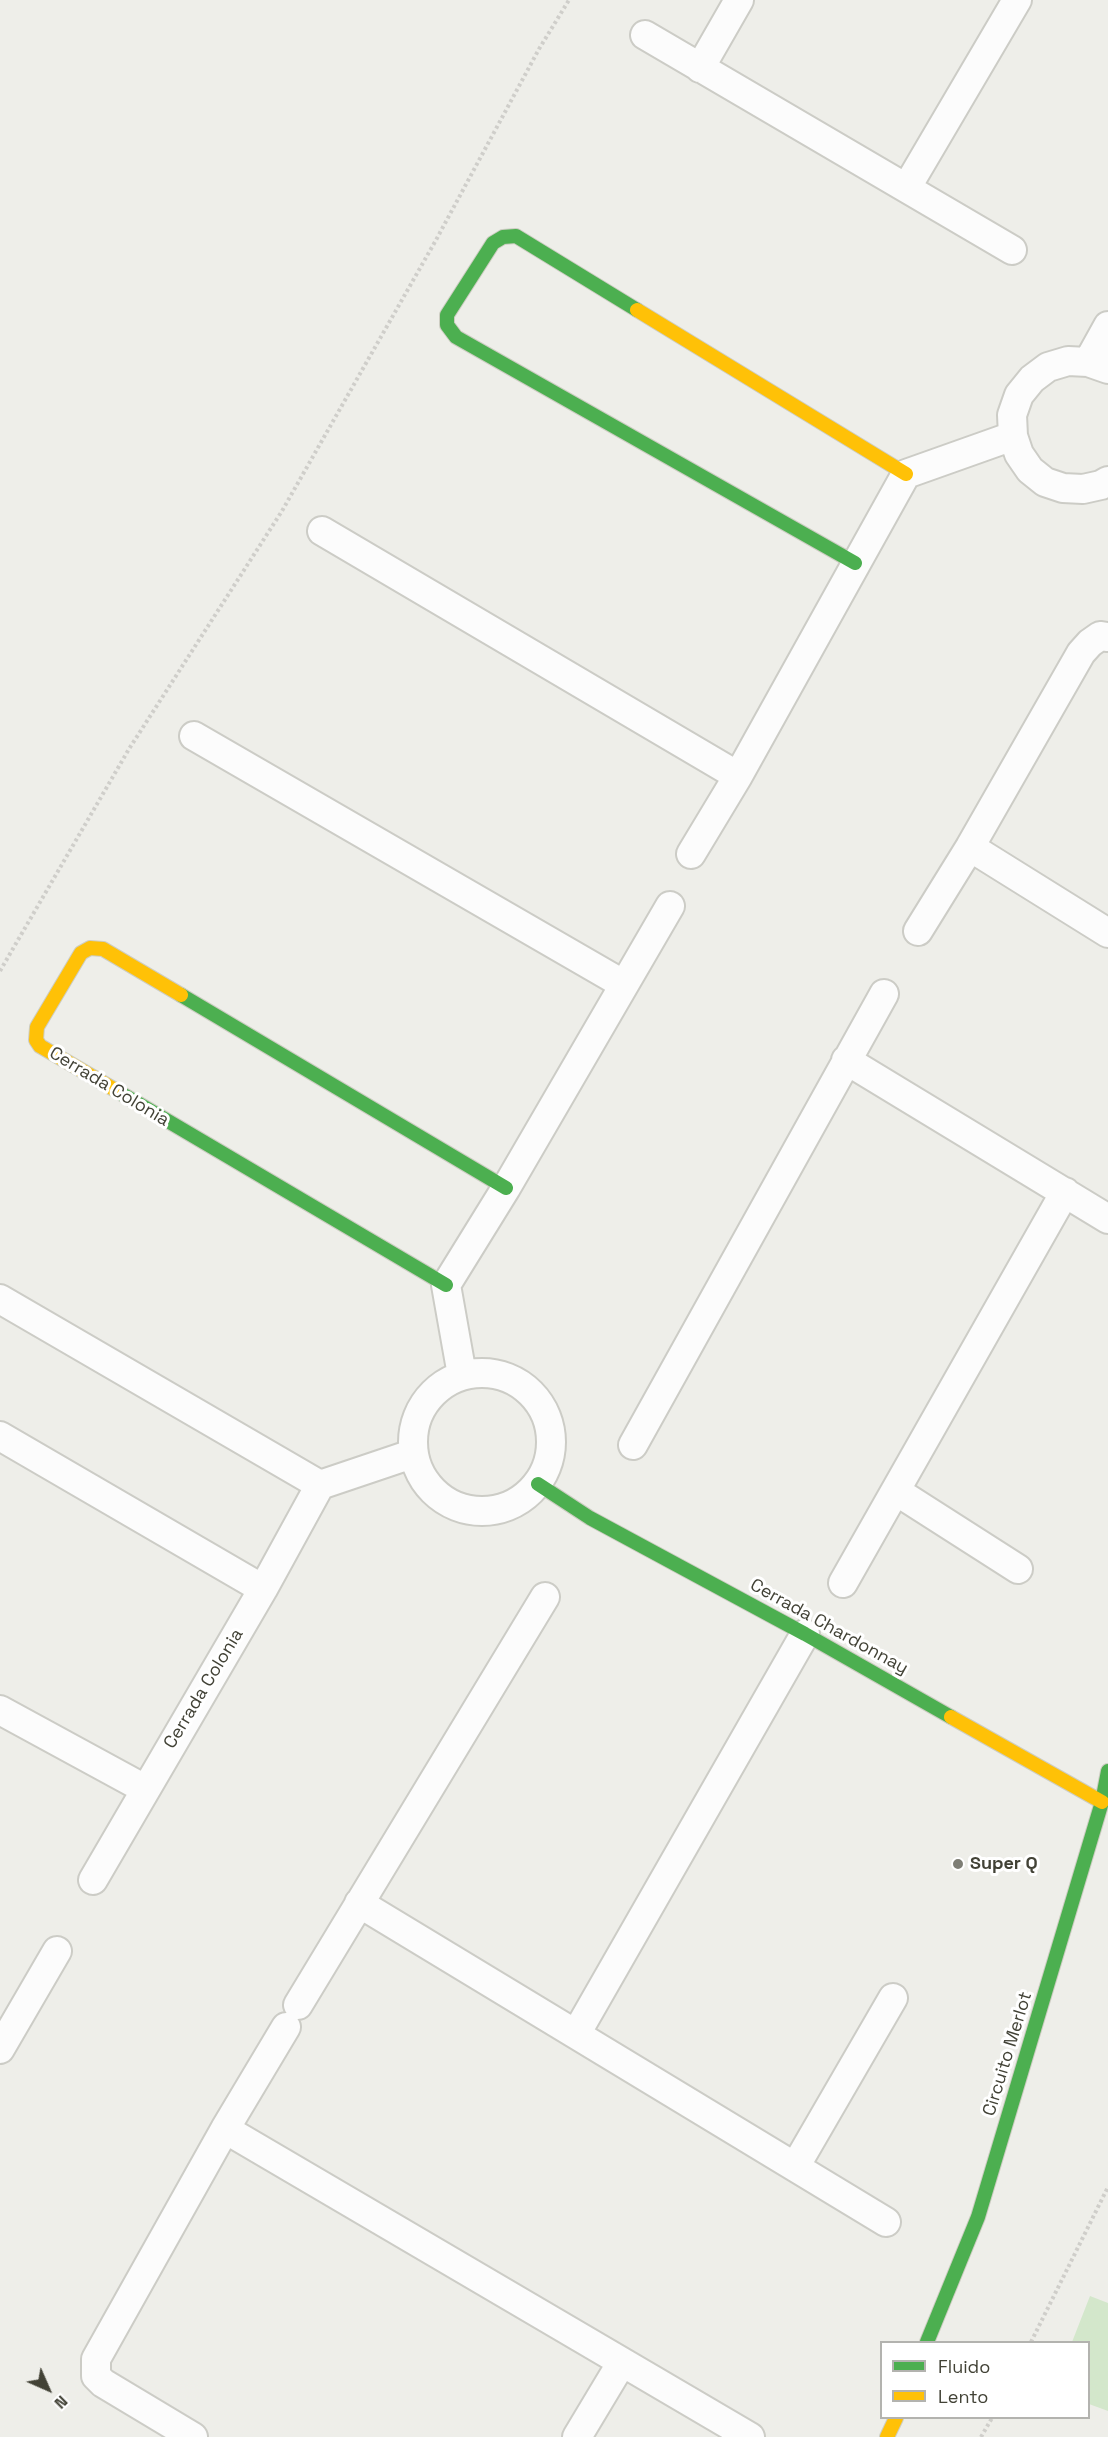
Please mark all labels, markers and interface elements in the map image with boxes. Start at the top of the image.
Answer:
street label: Cerrada Colonia [45,1043,173,1131]
street label: Cerrada Chardonnay [746,1575,912,1679]
street label: Cerrada Colonia [160,1625,248,1753]
place label: Super Q [970,1853,1038,1875]
marker: Super Q [951,1857,965,1871]
street label: Circuito Merlot [979,1989,1037,2119]
legend [880,2341,1090,2419]
text: Fluido [938,2355,990,2378]
north arrow [18,2359,78,2419]
text: Lento [938,2385,988,2408]
text: N [50,2391,72,2413]

